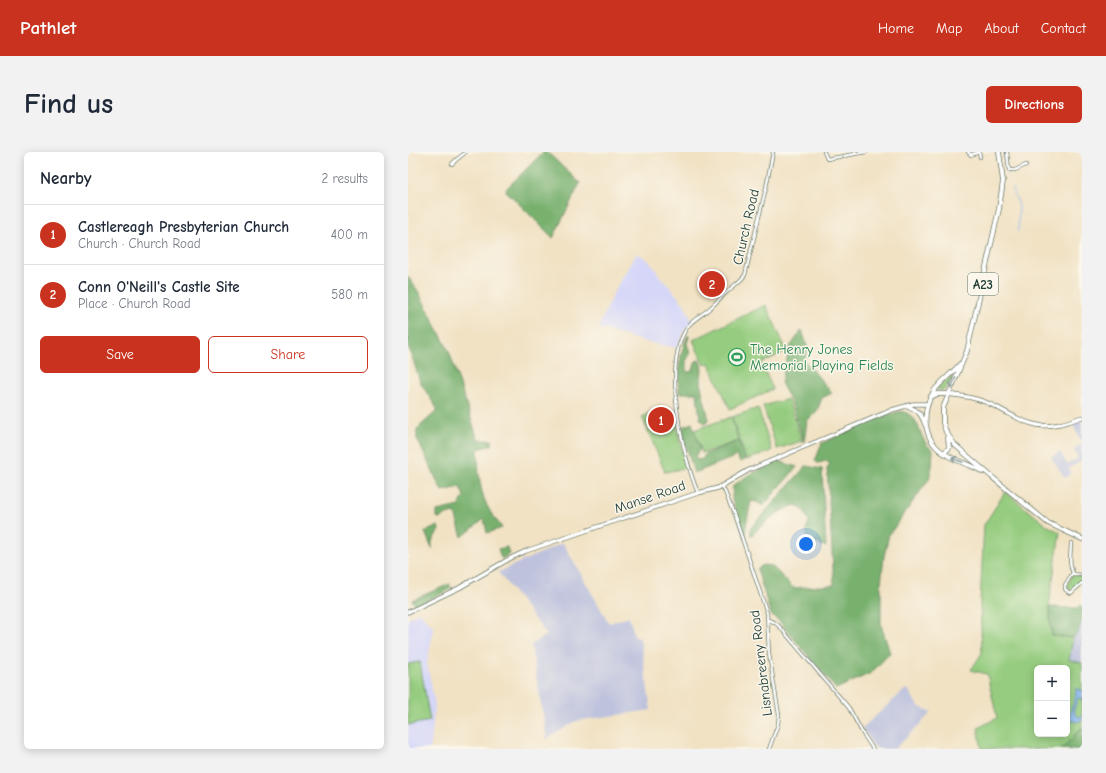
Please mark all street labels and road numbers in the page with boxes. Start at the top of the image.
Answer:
street label: Church Road [729,187,763,267]
road number: A23 [968,273,998,295]
street label: Manse Road [612,477,688,517]
street label: Lisnabreeny Road [746,609,776,717]

